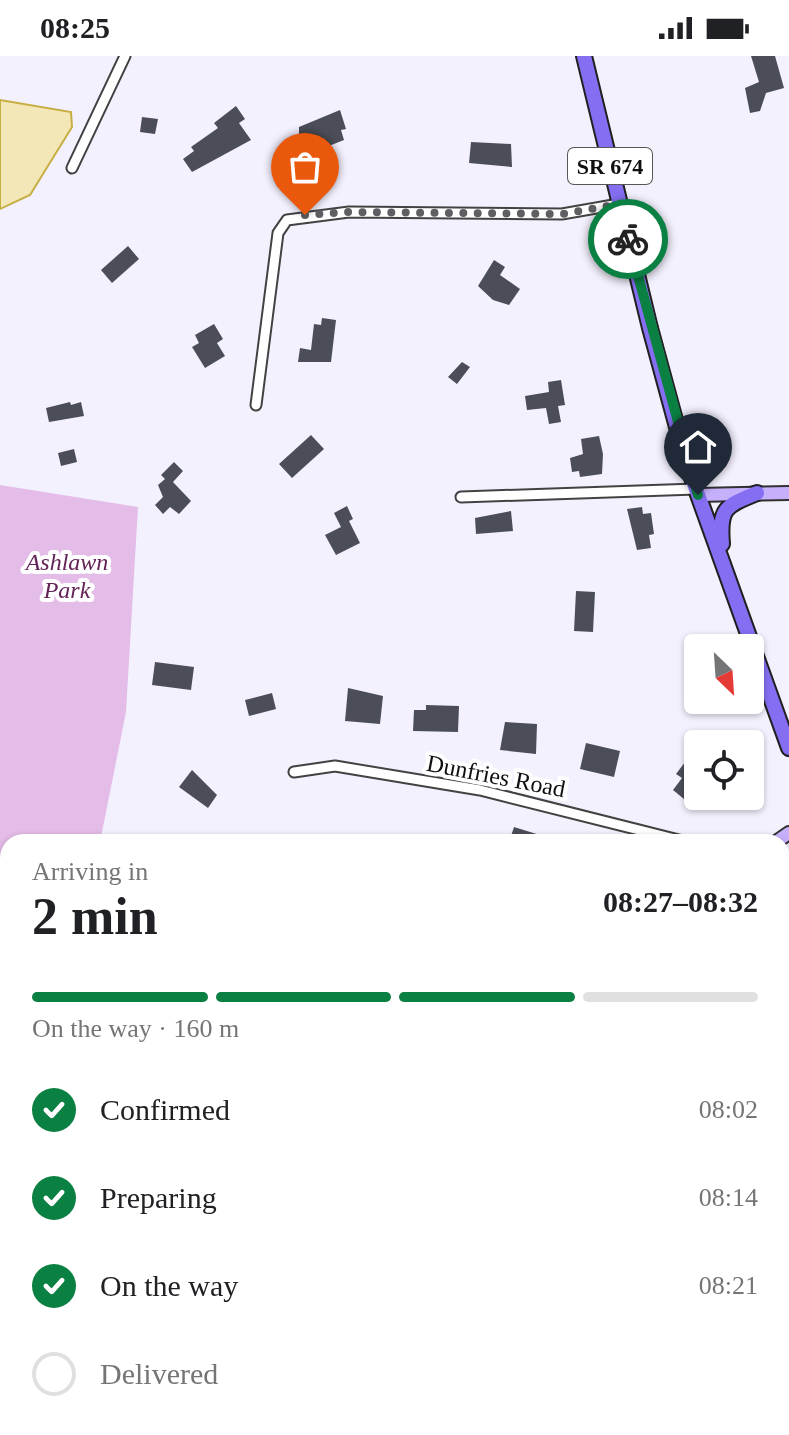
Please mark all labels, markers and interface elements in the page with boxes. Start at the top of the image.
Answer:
text: 08:25 [40,11,110,44]
pin [271,133,339,215]
icon: bag [283,145,327,189]
road number: SR 674 [568,148,652,184]
courier [588,199,668,279]
icon: bike [606,217,650,261]
pin [664,413,732,495]
icon: home [676,425,720,469]
park label: Ashlawn Park [24,549,108,603]
north arrow [684,634,764,714]
map controls [684,634,764,810]
button: locate [684,730,764,810]
street label: Dunfries Road [424,750,568,802]
text: Arriving in [32,857,148,886]
text: 08:27–08:32 [603,885,758,918]
text: 2 min [32,888,158,945]
text: On the way · 160 m [32,1014,239,1043]
icon: check [32,1088,76,1132]
text: Confirmed [100,1093,230,1126]
text: 08:02 [699,1095,758,1124]
icon: check [32,1176,76,1220]
text: Preparing [100,1181,217,1214]
text: 08:14 [699,1183,758,1212]
icon: check [32,1264,76,1308]
text: On the way [100,1269,238,1302]
text: 08:21 [699,1271,758,1300]
text: Delivered [100,1357,218,1390]

